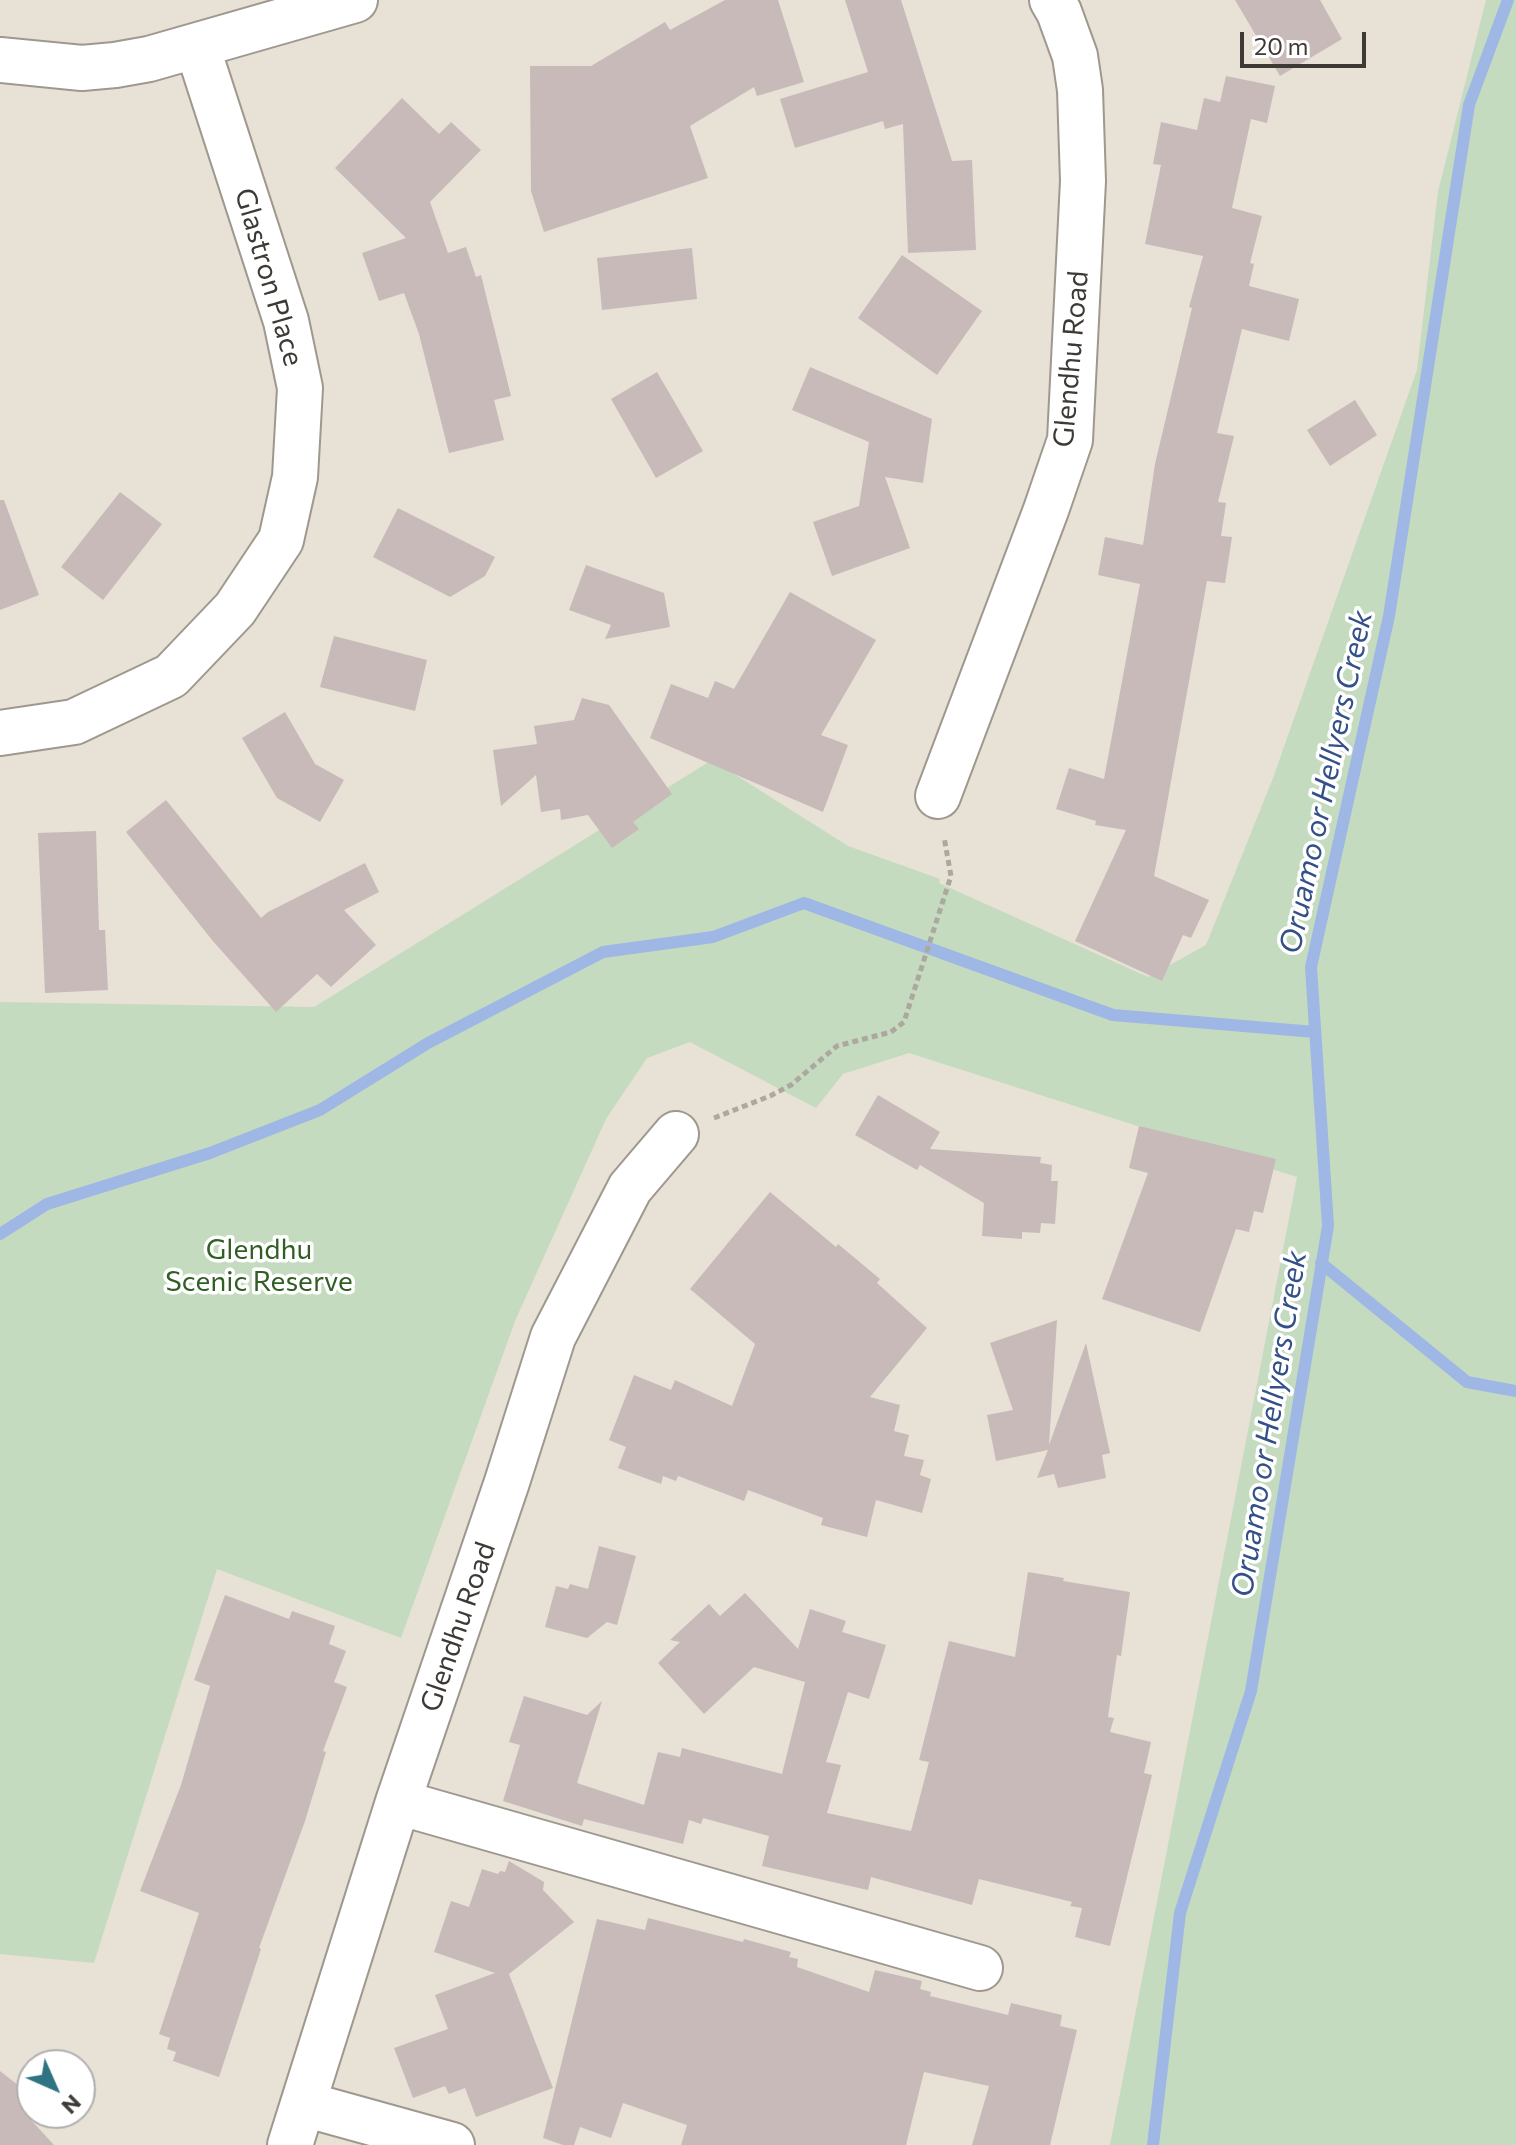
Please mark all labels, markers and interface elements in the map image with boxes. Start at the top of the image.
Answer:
scale bar [1244,16,1370,66]
text: 20 m [1254,31,1308,60]
street label: Glastron Place [228,184,310,370]
street label: Glendhu Road [1047,269,1095,449]
water label: Oruamo or Hellyers Creek [1272,607,1380,957]
park label: Glendhu Scenic Reserve [165,1233,353,1299]
water label: Oruamo or Hellyers Creek [1224,1248,1314,1600]
street label: Glendhu Road [413,1538,503,1716]
north arrow [16,2049,96,2129]
text: N [57,2090,87,2120]

